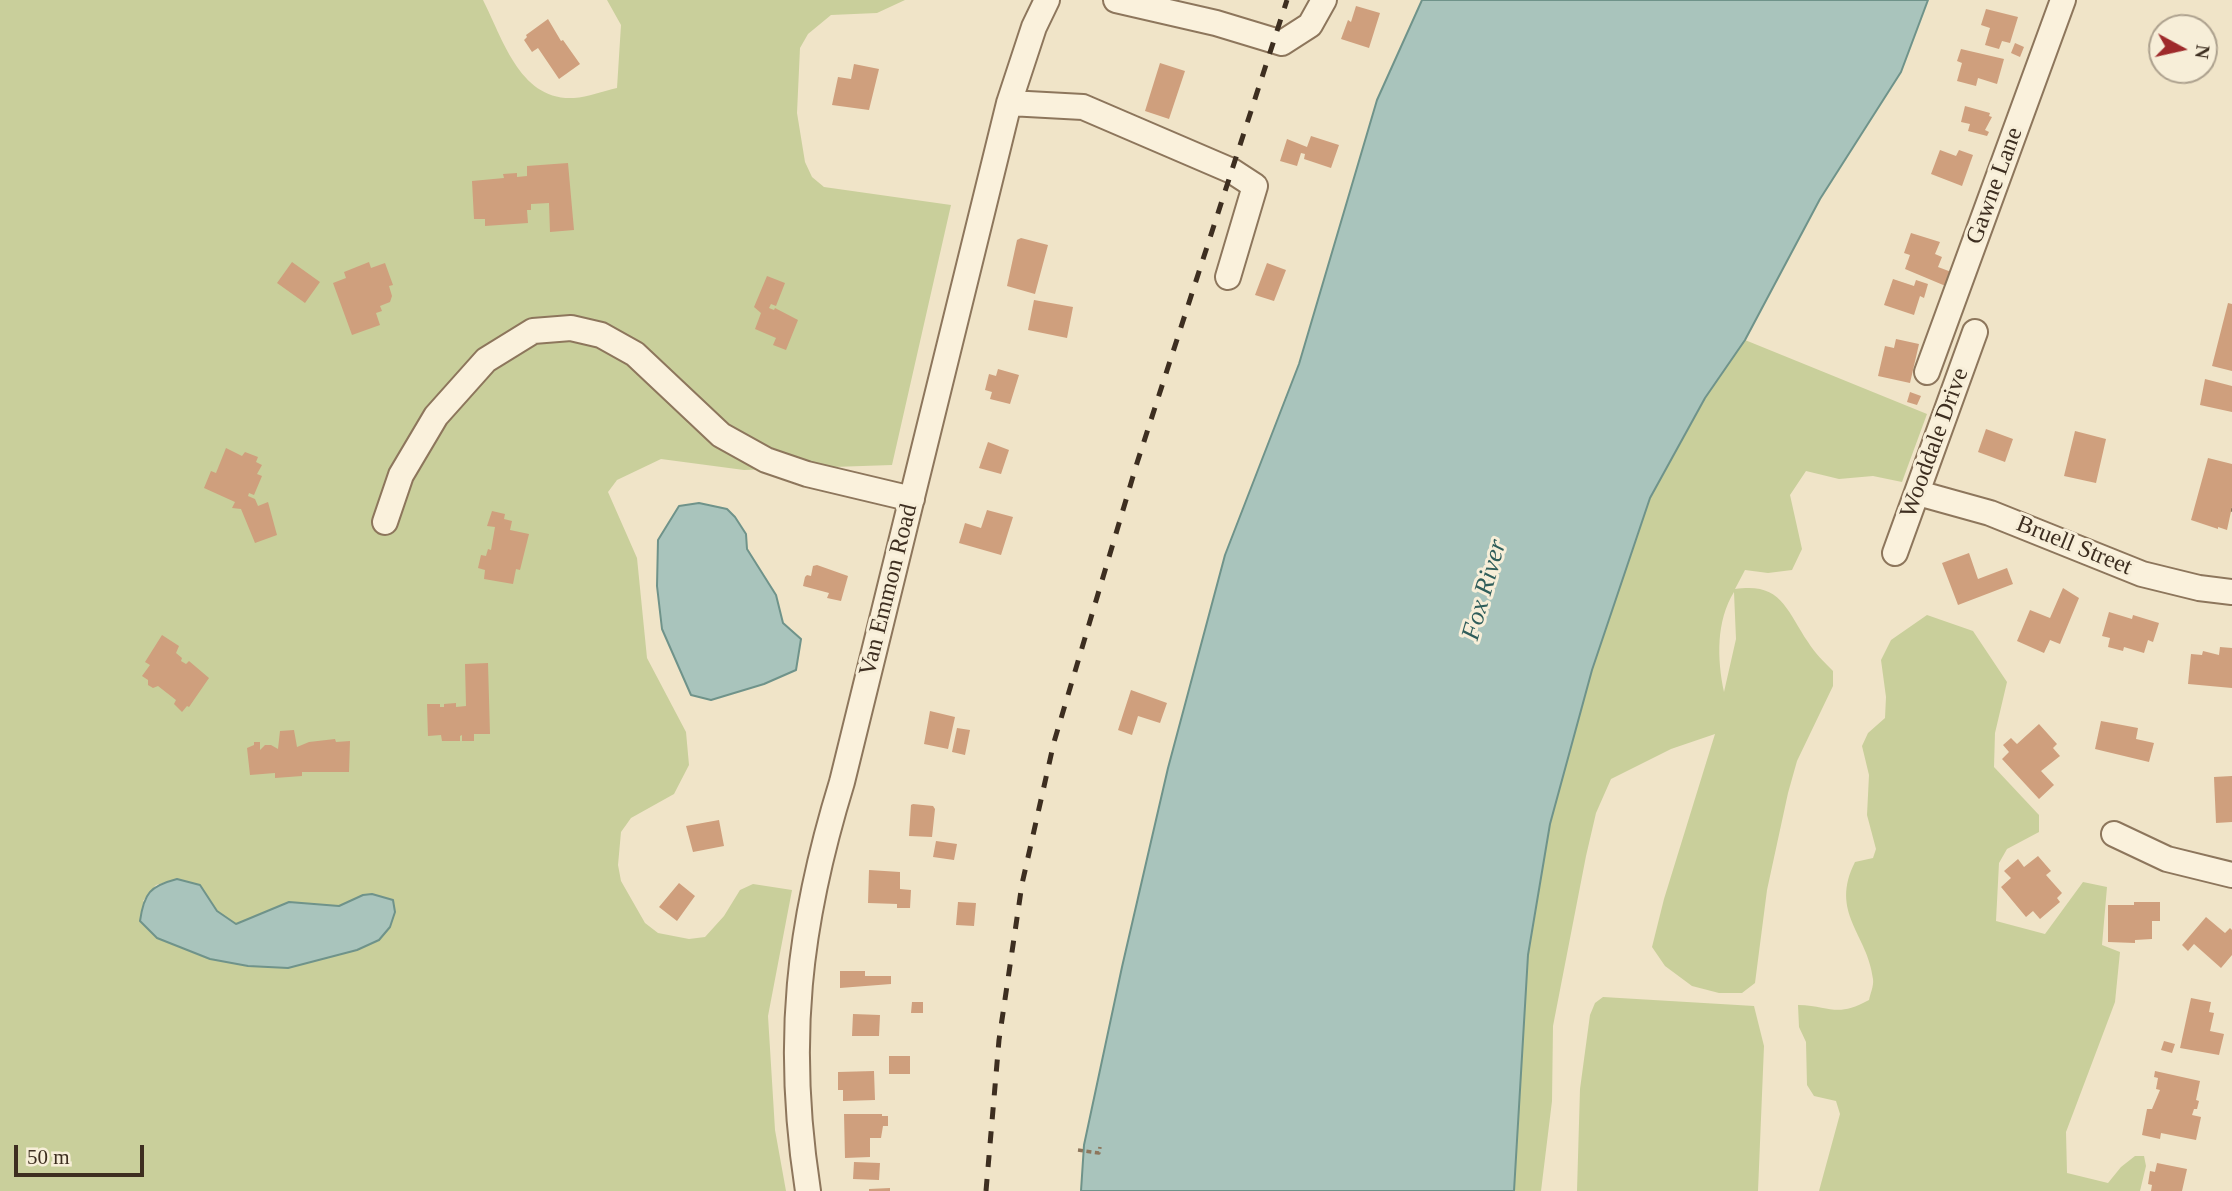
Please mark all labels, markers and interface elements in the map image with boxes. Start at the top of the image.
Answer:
north arrow [2148,14,2218,84]
text: N [2191,43,2214,60]
street label: Gawne Lane [1961,124,2029,248]
street label: Wooddale Drive [1895,364,1975,522]
street label: Van Emmon Road [854,501,924,679]
street label: Bruell Street [2012,510,2136,582]
water label: Fox River [1456,536,1514,644]
scale bar [18,1132,147,1176]
text: 50 m [27,1145,70,1169]

